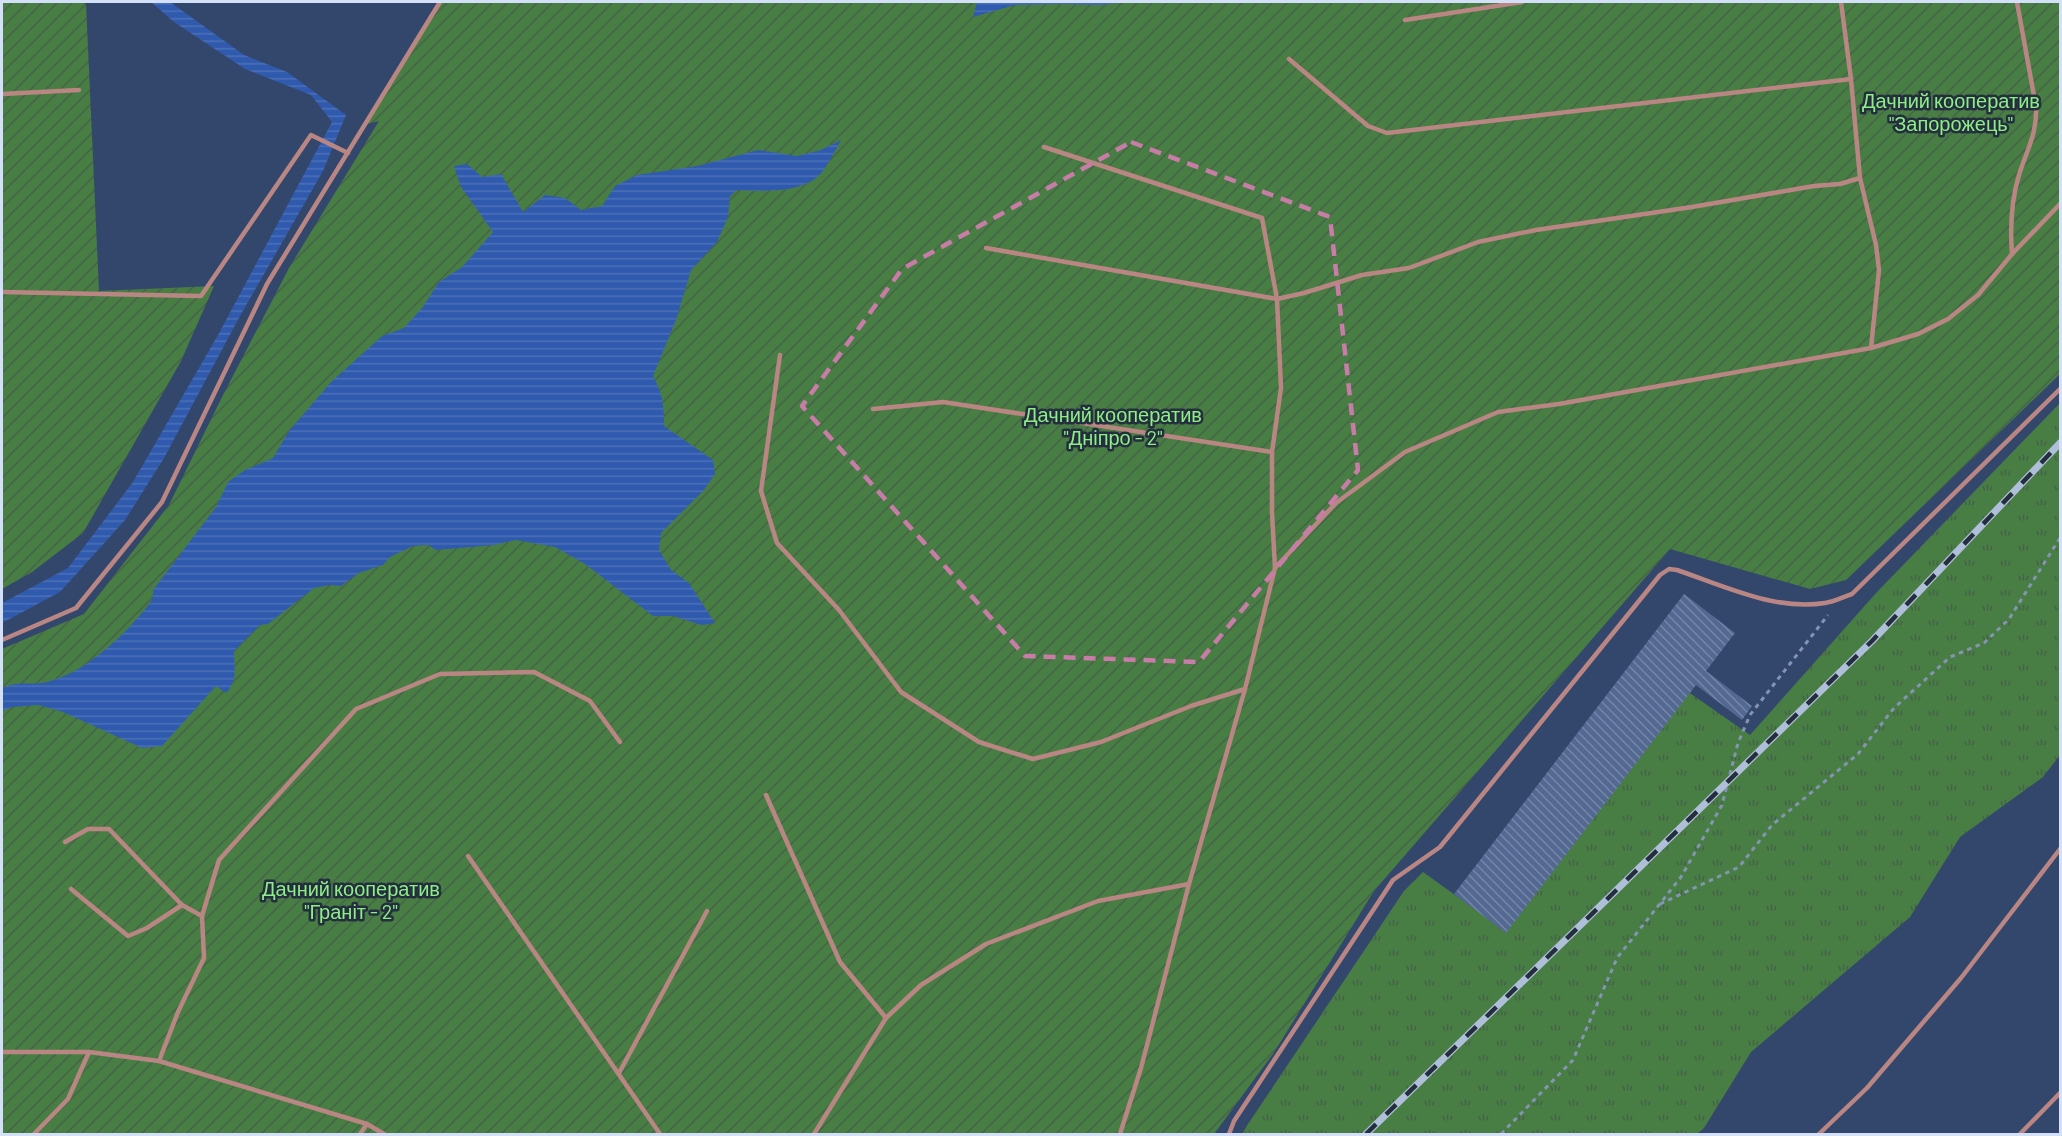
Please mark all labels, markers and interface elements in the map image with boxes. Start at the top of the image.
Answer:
park label: Дачний кооператив "Запорожець" [1862,88,2040,135]
park label: Дачний кооператив "Дніпро - 2" [1024,402,1202,449]
park label: Дачний кооператив "Граніт - 2" [262,876,440,923]

